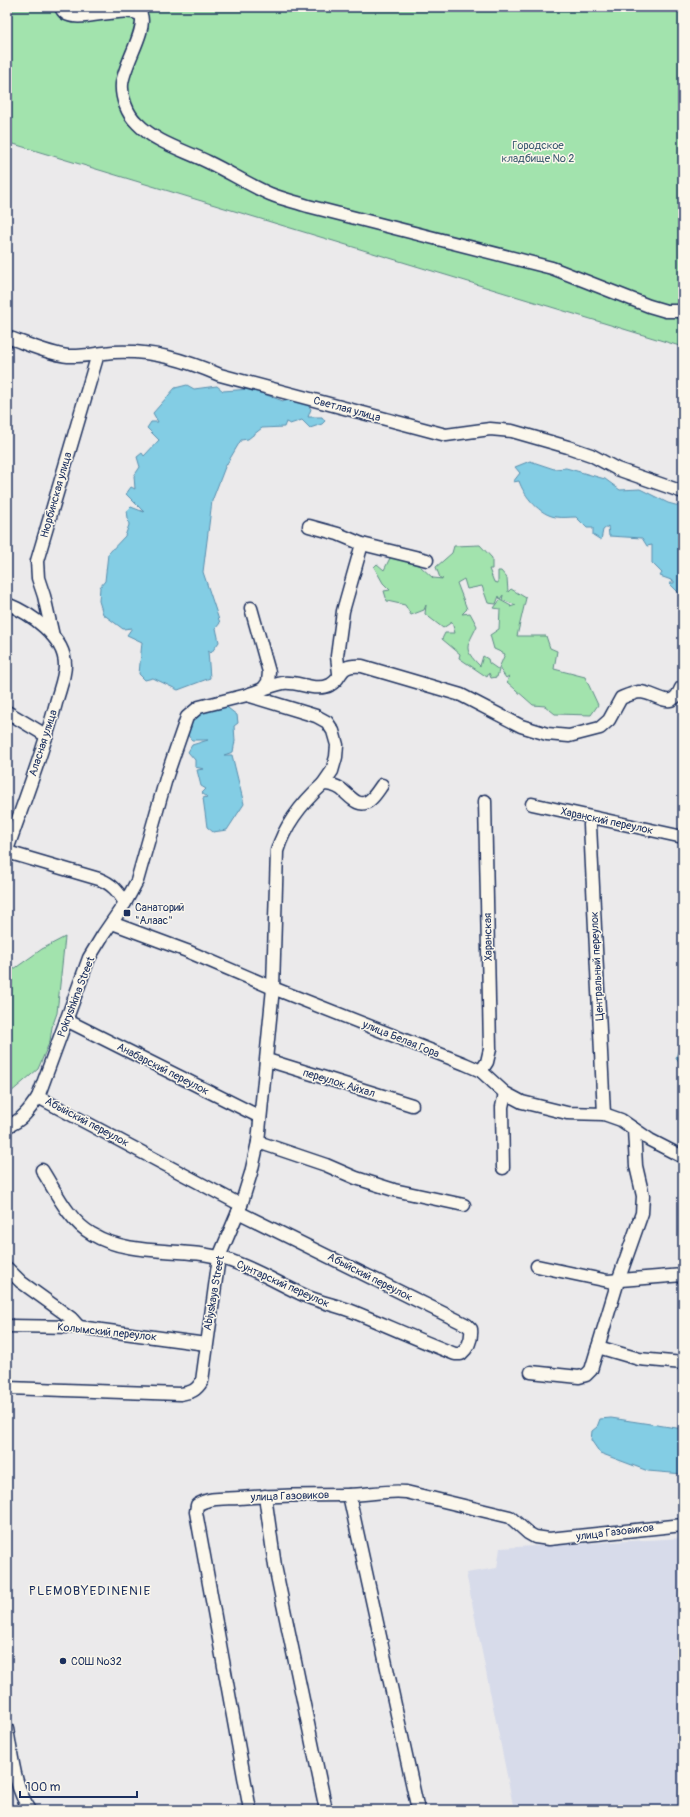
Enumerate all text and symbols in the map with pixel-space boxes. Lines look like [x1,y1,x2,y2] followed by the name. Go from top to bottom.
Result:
[502,139,574,165] park label: Городское кладбище № 2
[312,394,382,424] street label: Светлая улица
[38,451,74,539] street label: Нюрбинская улица
[26,708,60,778] street label: Аласная улица
[559,805,655,837] street label: Харанский переулок
[135,901,184,927] place label: Санаторий "Алаас"
[122,908,132,918] marker: Санаторий "Алаас"
[588,911,606,1021] street label: Центральный переулок
[481,913,495,961] street label: Харанская
[55,954,98,1039] street label: Pokryshkina Street
[360,1017,441,1060] street label: улица Белая Гора
[115,1040,211,1098] street label: Анабарский переулок
[301,1066,377,1100] street label: переулок Айхал
[43,1094,132,1150] street label: Абыйский переулок
[325,1250,415,1304] street label: Абыйский переулок
[201,1254,227,1331] street label: Abiyskaya Street
[235,1258,332,1310] street label: Сунтарский переулок
[57,1320,158,1344] street label: Колымский переулок
[249,1488,330,1504] street label: улица Газовиков
[574,1521,655,1543] street label: улица Газовиков
[29,1583,151,1599] district label: PLEMOBYEDINENIE
[71,1655,122,1668] place label: СОШ №32
[58,1656,68,1666] marker: СОШ №32
[20,1773,137,1799] scale bar
[26,1780,61,1795] text: 100 m

